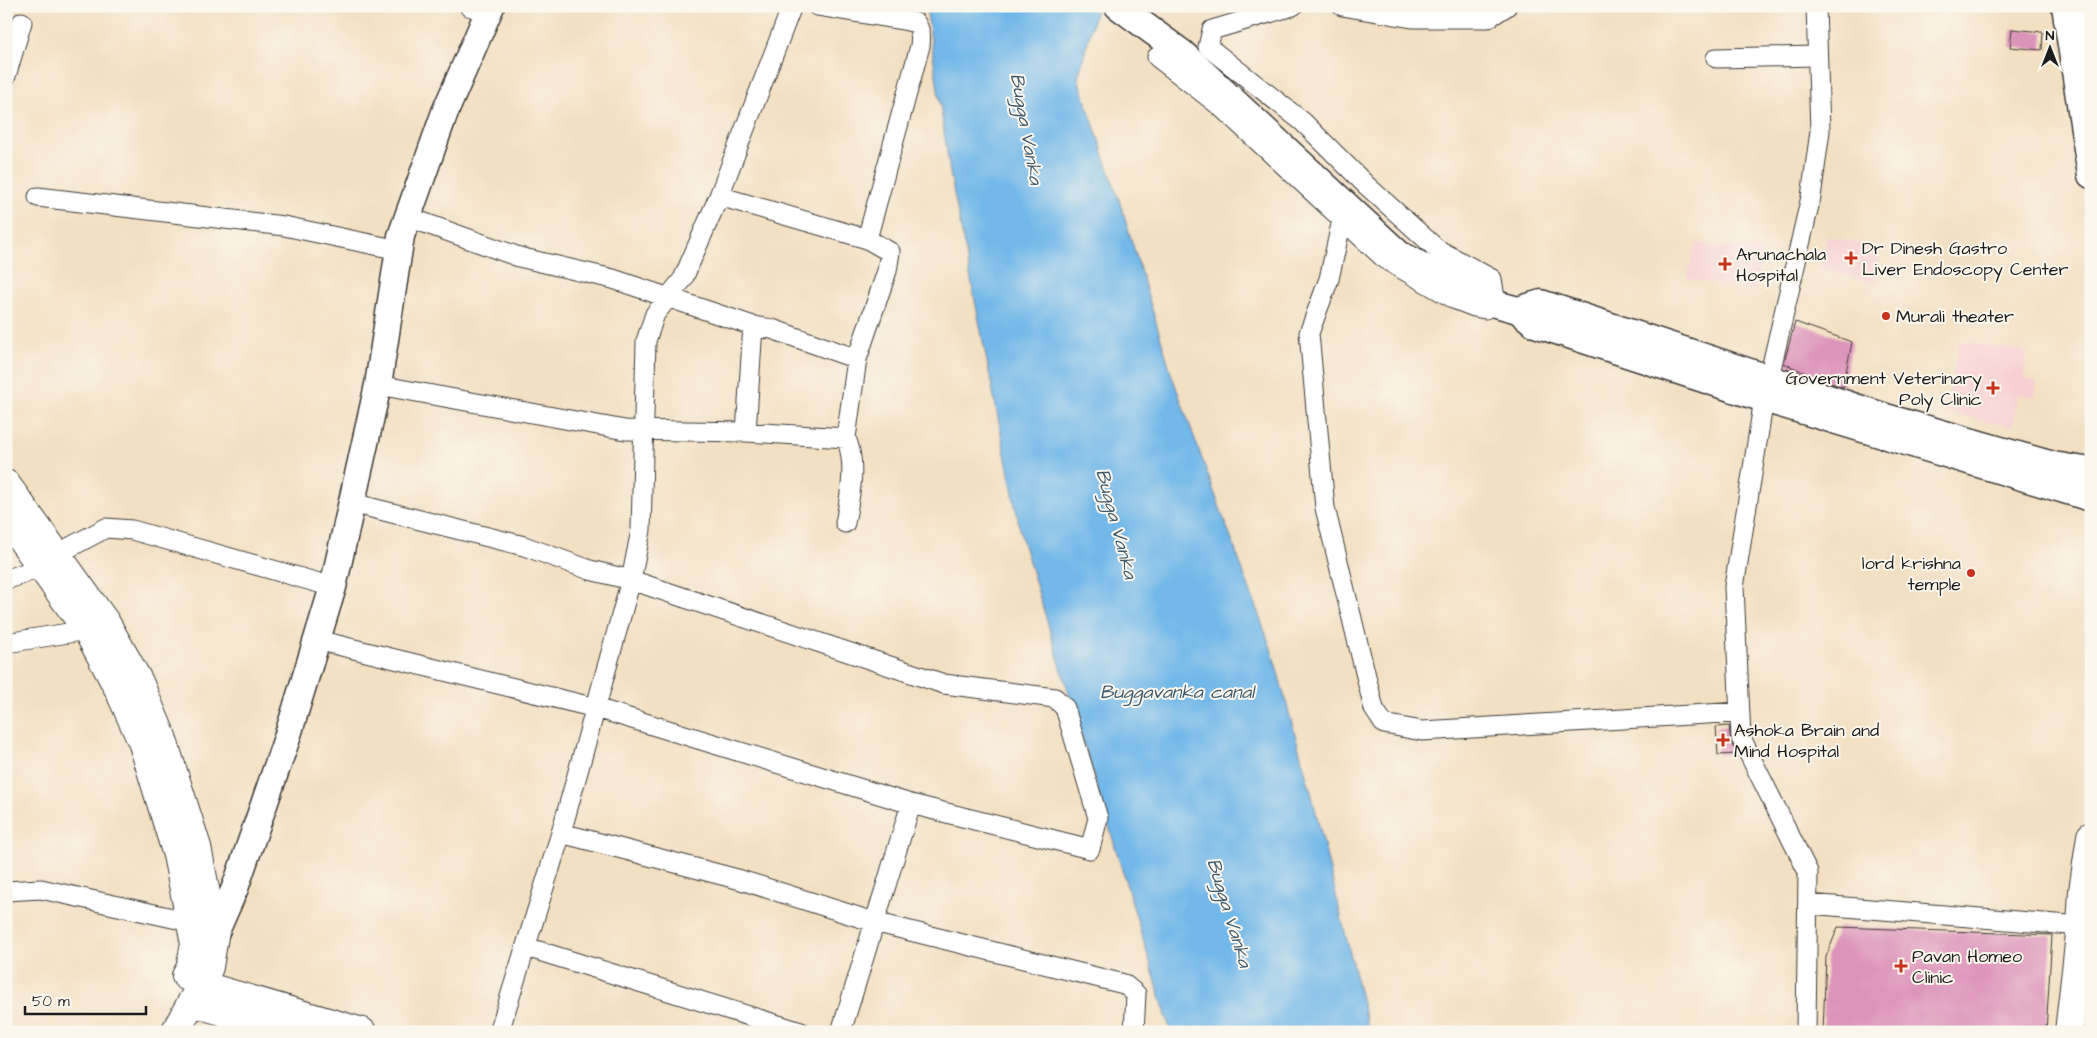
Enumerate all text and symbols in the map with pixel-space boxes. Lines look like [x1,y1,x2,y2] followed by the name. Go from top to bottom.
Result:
[2024,22,2074,72] north arrow
[2046,26,2055,46] text: N
[1003,71,1049,188] water label: Bugga Vanka
[1862,236,2069,283] place label: Dr Dinesh Gastro Liver Endoscopy Center
[1736,242,1826,288] place label: Arunachala Hospital
[1844,251,1858,265] marker: Dr Dinesh Gastro Liver Endoscopy Center
[1718,257,1732,271] marker: Arunachala Hospital
[1896,304,2014,329] place label: Murali theater
[1880,310,1892,322] marker: Murali theater
[1786,366,1982,413] place label: Government Veterinary Poly Clinic
[1986,381,2000,395] marker: Government Veterinary Poly Clinic
[1088,466,1144,583] water label: Bugga Vanka
[1862,551,1961,597] place label: lord krishna temple
[1965,567,1977,579] marker: lord krishna temple
[1100,679,1257,706] water label: Buggavanka canal
[1734,718,1879,764] place label: Ashoka Brain and Mind Hospital
[1716,733,1730,747] marker: Ashoka Brain and Mind Hospital
[1200,855,1259,972] water label: Bugga Vanka
[1912,944,2022,990] place label: Pavan Homeo Clinic
[1894,959,1908,973] marker: Pavan Homeo Clinic
[25,983,146,1015] scale bar
[32,991,70,1012] text: 50 m

